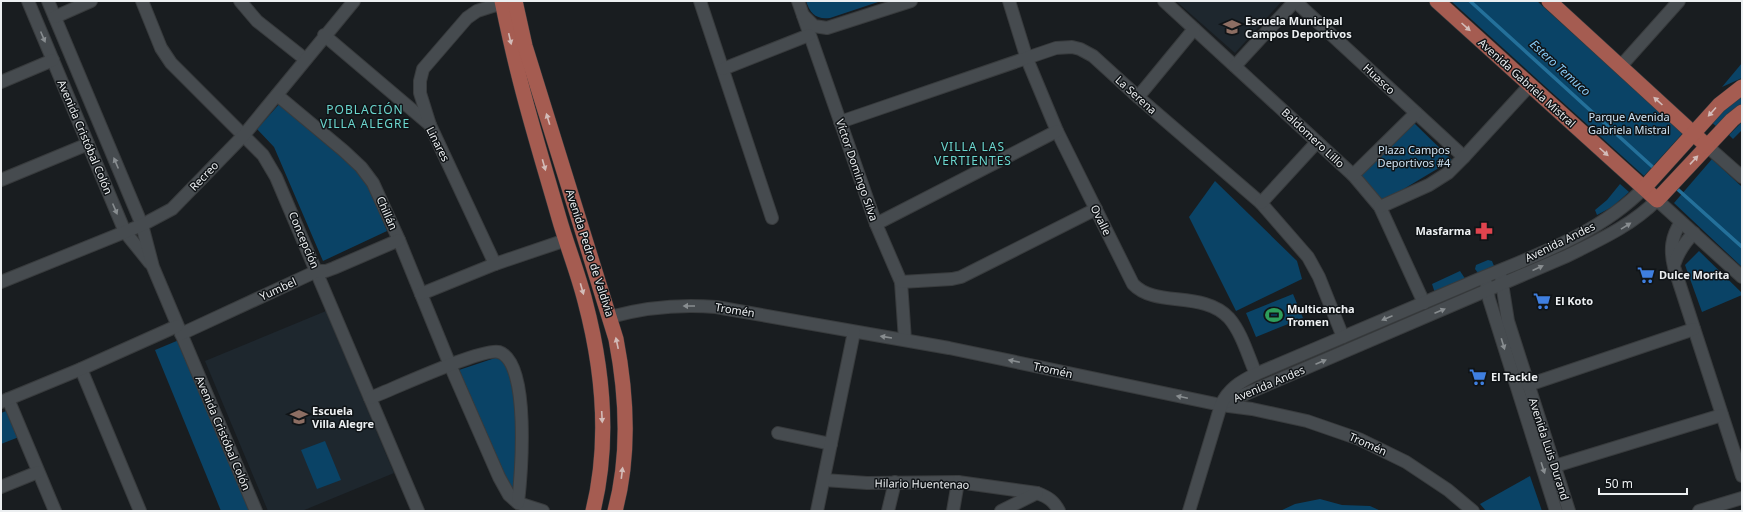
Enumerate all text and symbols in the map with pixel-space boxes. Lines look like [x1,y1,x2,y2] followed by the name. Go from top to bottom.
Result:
[1245,13,1352,41] place label: Escuela Municipal Campos Deportivos
[1222,17,1242,37] school or university icon: Escuela Municipal Campos Deportivos
[1461,22,1471,32] one-way arrow
[40,31,47,43] one-way arrow
[508,33,514,45] one-way arrow
[1475,35,1579,130] street label: Avenida Gabriela Mistral
[1526,36,1595,100] water label: Estero Temuco
[1360,60,1399,97] street label: Huasco
[1113,72,1160,117] street label: La Serena
[55,77,116,196] street label: Avenida Cristóbal Colón
[1653,97,1662,106] one-way arrow
[320,101,410,132] district label: POBLACIÓN VILLA ALEGRE
[1279,105,1348,171] street label: Baldomero Lillo
[1707,107,1717,117] one-way arrow
[1588,109,1670,137] park label: Parque Avenida Gabriela Mistral
[545,113,551,125] one-way arrow
[833,117,882,223] street label: Víctor Domingo Silva
[423,124,454,164] street label: Linares
[934,138,1012,169] district label: VILLA LAS VERTIENTES
[1378,142,1451,170] park label: Plaza Campos Deportivos #4
[1599,147,1609,157] one-way arrow
[1690,155,1699,165] one-way arrow
[186,157,222,194] street label: Recreo
[113,158,119,169] one-way arrow
[541,159,547,171] one-way arrow
[563,187,618,318] street label: Avenida Pedro de Valdivia
[373,194,401,232] street label: Chillán
[1088,202,1115,238] street label: Ovalle
[112,203,118,214] one-way arrow
[286,209,323,270] street label: Concepción
[1522,218,1597,265] street label: Avenida Andes
[1474,221,1494,241] pharmacy icon: Masfarma
[1620,222,1632,229] one-way arrow
[1415,223,1471,238] place label: Masfarma
[1533,265,1545,271] one-way arrow
[1636,265,1656,285] supermarket icon: Dulce Morita
[1659,267,1729,282] place label: Dulce Morita
[257,274,299,304] street label: Yumbel
[579,283,585,295] one-way arrow
[1532,291,1552,311] supermarket icon: El Koto
[1555,293,1593,308] place label: El Koto
[714,299,756,320] street label: Tromén
[1287,301,1355,329] place label: Multicancha Tromen
[683,302,695,309] one-way arrow
[1264,305,1284,325] sports icon: Multicancha Tromen
[1435,308,1446,314] one-way arrow
[1381,316,1393,322] one-way arrow
[880,334,892,340] one-way arrow
[614,337,620,350] one-way arrow
[1500,339,1506,351] one-way arrow
[1008,358,1020,364] one-way arrow
[1032,358,1074,381] street label: Tromén
[1315,359,1326,365] one-way arrow
[1231,362,1307,405] street label: Avenida Andes
[1468,367,1488,387] supermarket icon: El Tackle
[1491,369,1538,384] place label: El Tackle
[193,373,254,492] street label: Avenida Cristóbal Colón
[1176,393,1189,399] one-way arrow
[1526,396,1573,502] street label: Avenida Luis Durand
[312,403,375,431] place label: Escuela Villa Alegre
[289,407,309,427] school or university icon: Escuela Villa Alegre
[599,411,606,423] one-way arrow
[1347,429,1389,458] street label: Tromén
[1540,463,1546,475] one-way arrow
[619,467,625,479] one-way arrow
[1599,470,1687,496] scale bar
[875,475,970,492] street label: Hilario Huentenao
[1605,475,1633,492] text: 50 m

